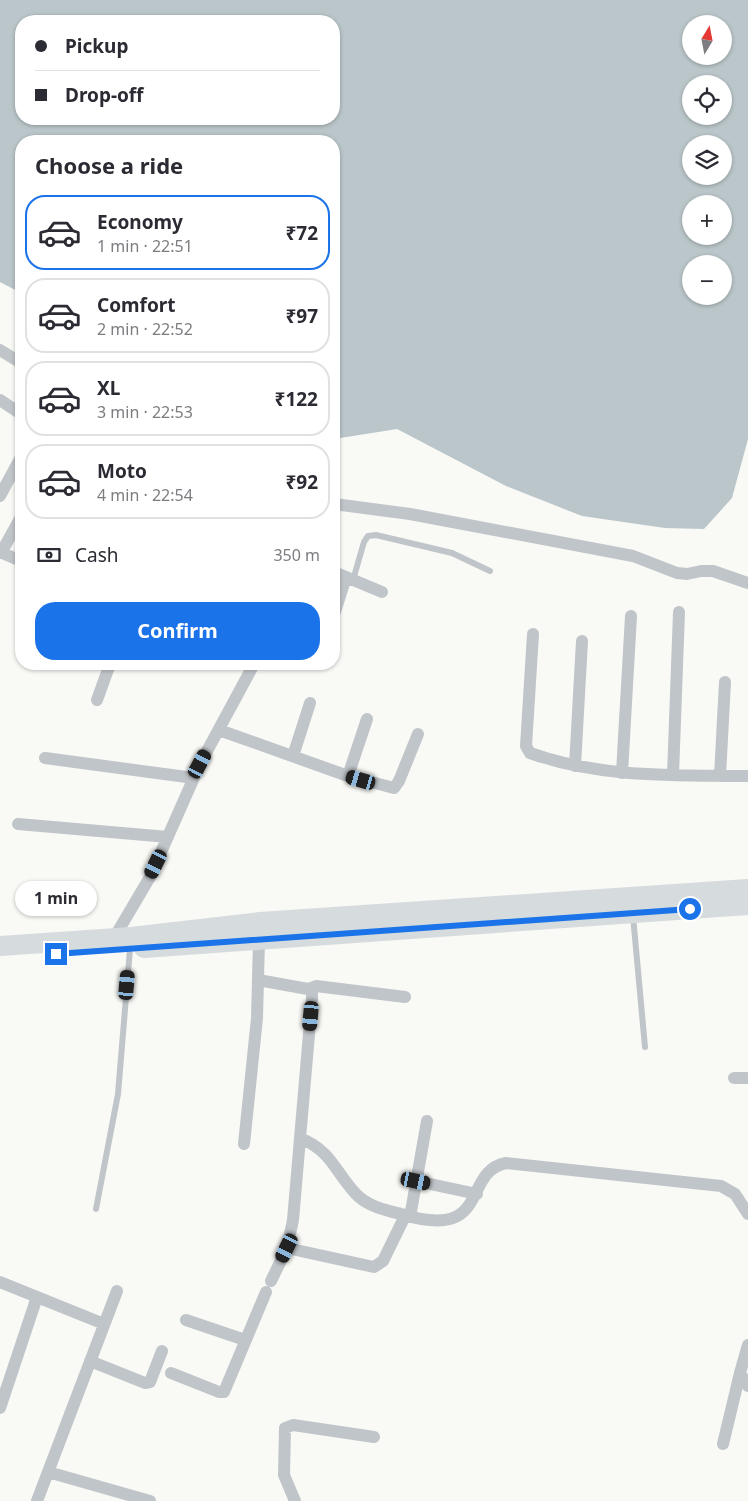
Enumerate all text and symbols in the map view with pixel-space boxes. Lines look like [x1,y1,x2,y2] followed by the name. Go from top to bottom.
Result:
[682,15,732,65] north arrow
[682,15,732,305] map controls
[65,33,128,59] text: Pickup
[682,75,732,125] button: locate
[65,82,144,108] text: Drop-off
[682,135,732,185] button: layers
[35,150,183,180] text: Choose a ride
[682,195,732,245] button: +
[97,209,183,235] text: Economy
[37,210,82,255] icon: car
[285,220,318,246] text: ₹72
[97,235,193,257] text: 1 min · 22:51
[682,255,732,305] button: −
[97,292,176,318] text: Comfort
[37,293,82,338] icon: car
[285,303,318,329] text: ₹97
[97,318,193,340] text: 2 min · 22:52
[97,375,120,401] text: XL
[37,376,82,421] icon: car
[275,386,318,412] text: ₹122
[97,401,193,423] text: 3 min · 22:53
[97,458,147,484] text: Moto
[37,459,82,504] icon: car
[285,469,318,495] text: ₹92
[97,484,193,506] text: 4 min · 22:54
[35,541,63,569] icon: cash
[75,542,119,568] text: Cash
[273,544,320,566] text: 350 m
[35,602,320,660] button: Confirm
[186,747,213,781] car
[344,769,377,791] car
[142,847,169,881] car
[15,882,97,916] callout: 1 min
[34,887,78,909] text: 1 min
[679,898,701,920] route start
[45,943,67,965] route end
[118,969,135,1001] car
[302,1000,319,1032] car
[399,1171,432,1191] car
[273,1231,300,1265] car

